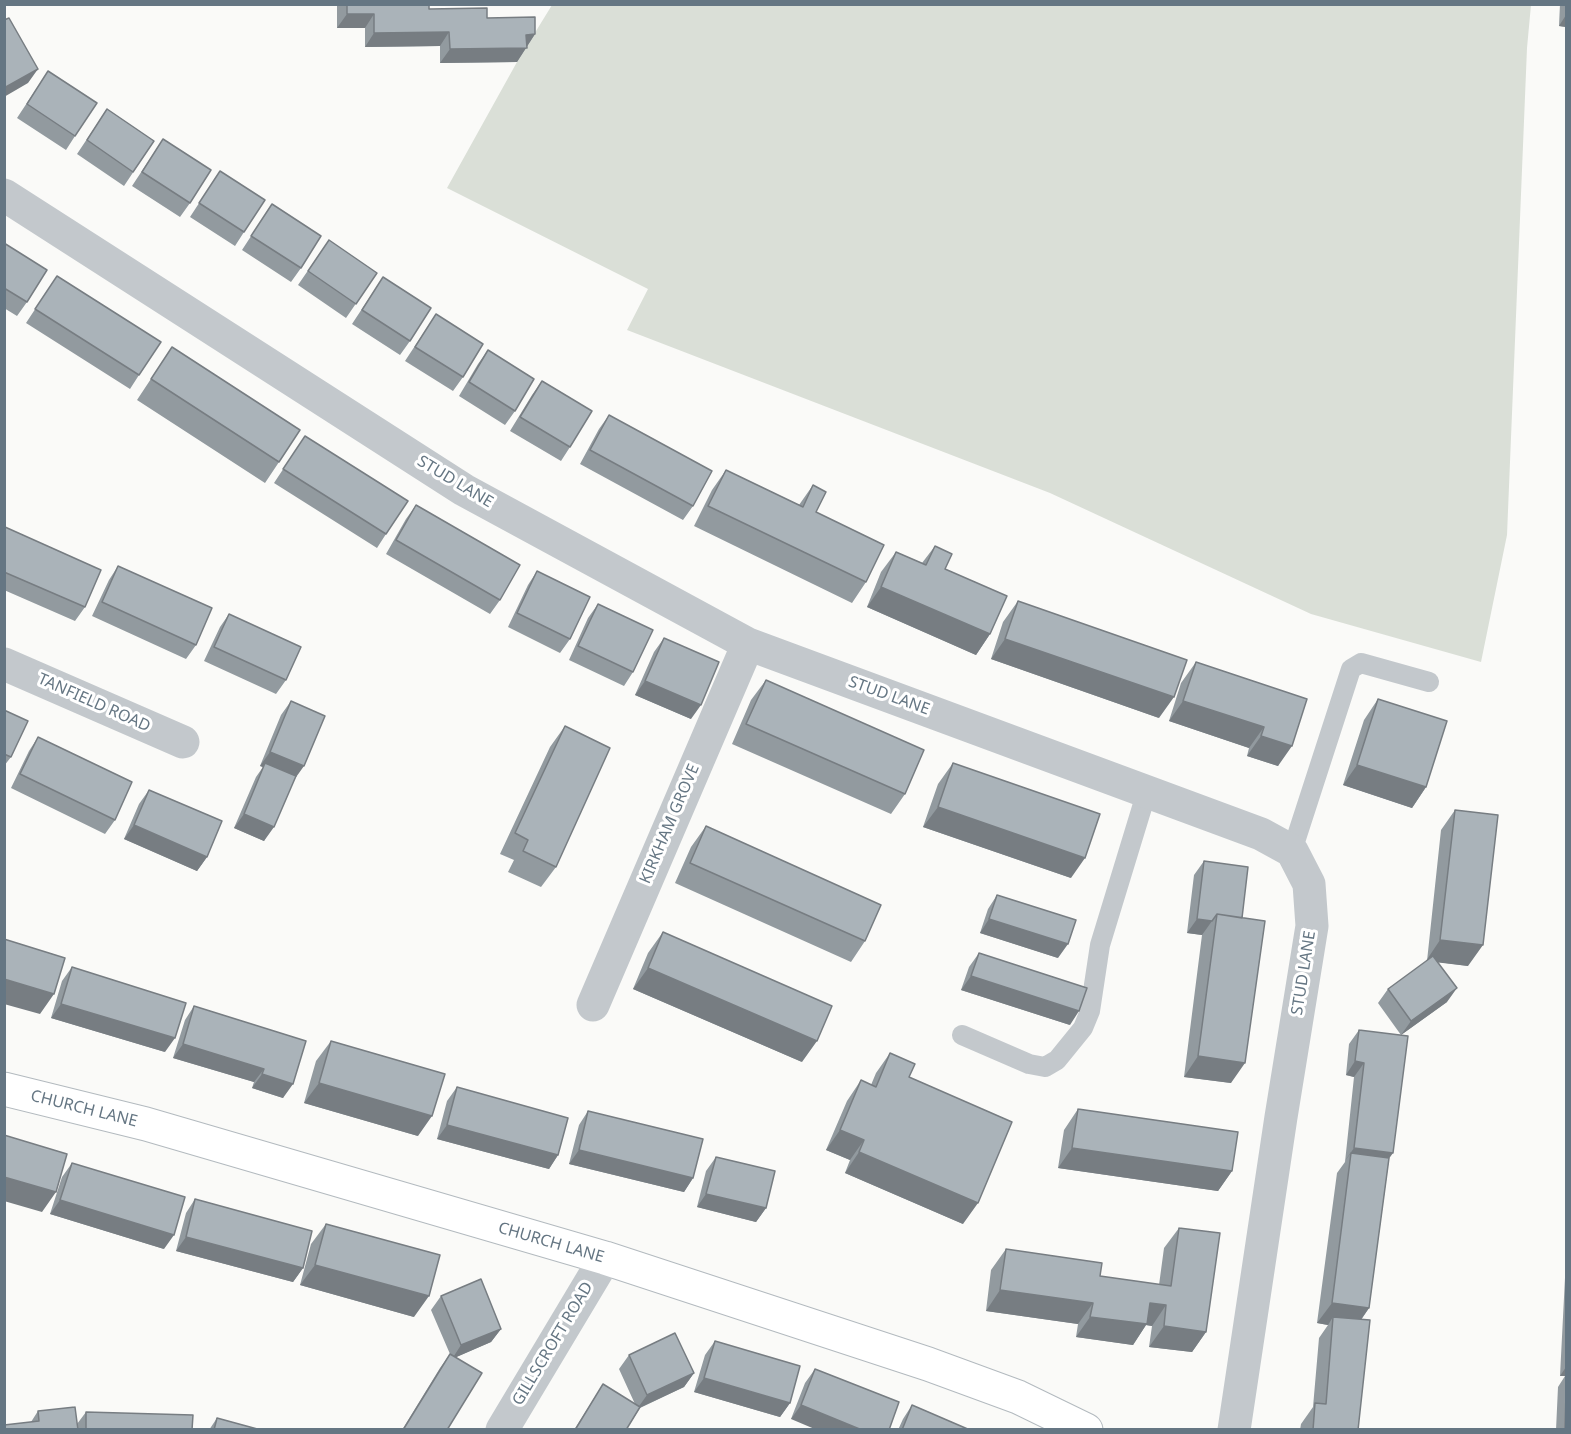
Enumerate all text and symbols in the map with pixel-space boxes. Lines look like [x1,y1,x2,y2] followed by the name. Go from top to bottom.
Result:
[414,452,496,512] street label: STUD LANE
[35,670,153,736] street label: TANFIELD ROAD
[846,672,932,720] street label: STUD LANE
[636,761,704,887] street label: KIRKHAM GROVE
[1288,930,1320,1016] street label: STUD LANE
[29,1086,139,1132] street label: CHURCH LANE
[496,1219,606,1267] street label: CHURCH LANE
[509,1279,597,1409] street label: GILLSCROFT ROAD

